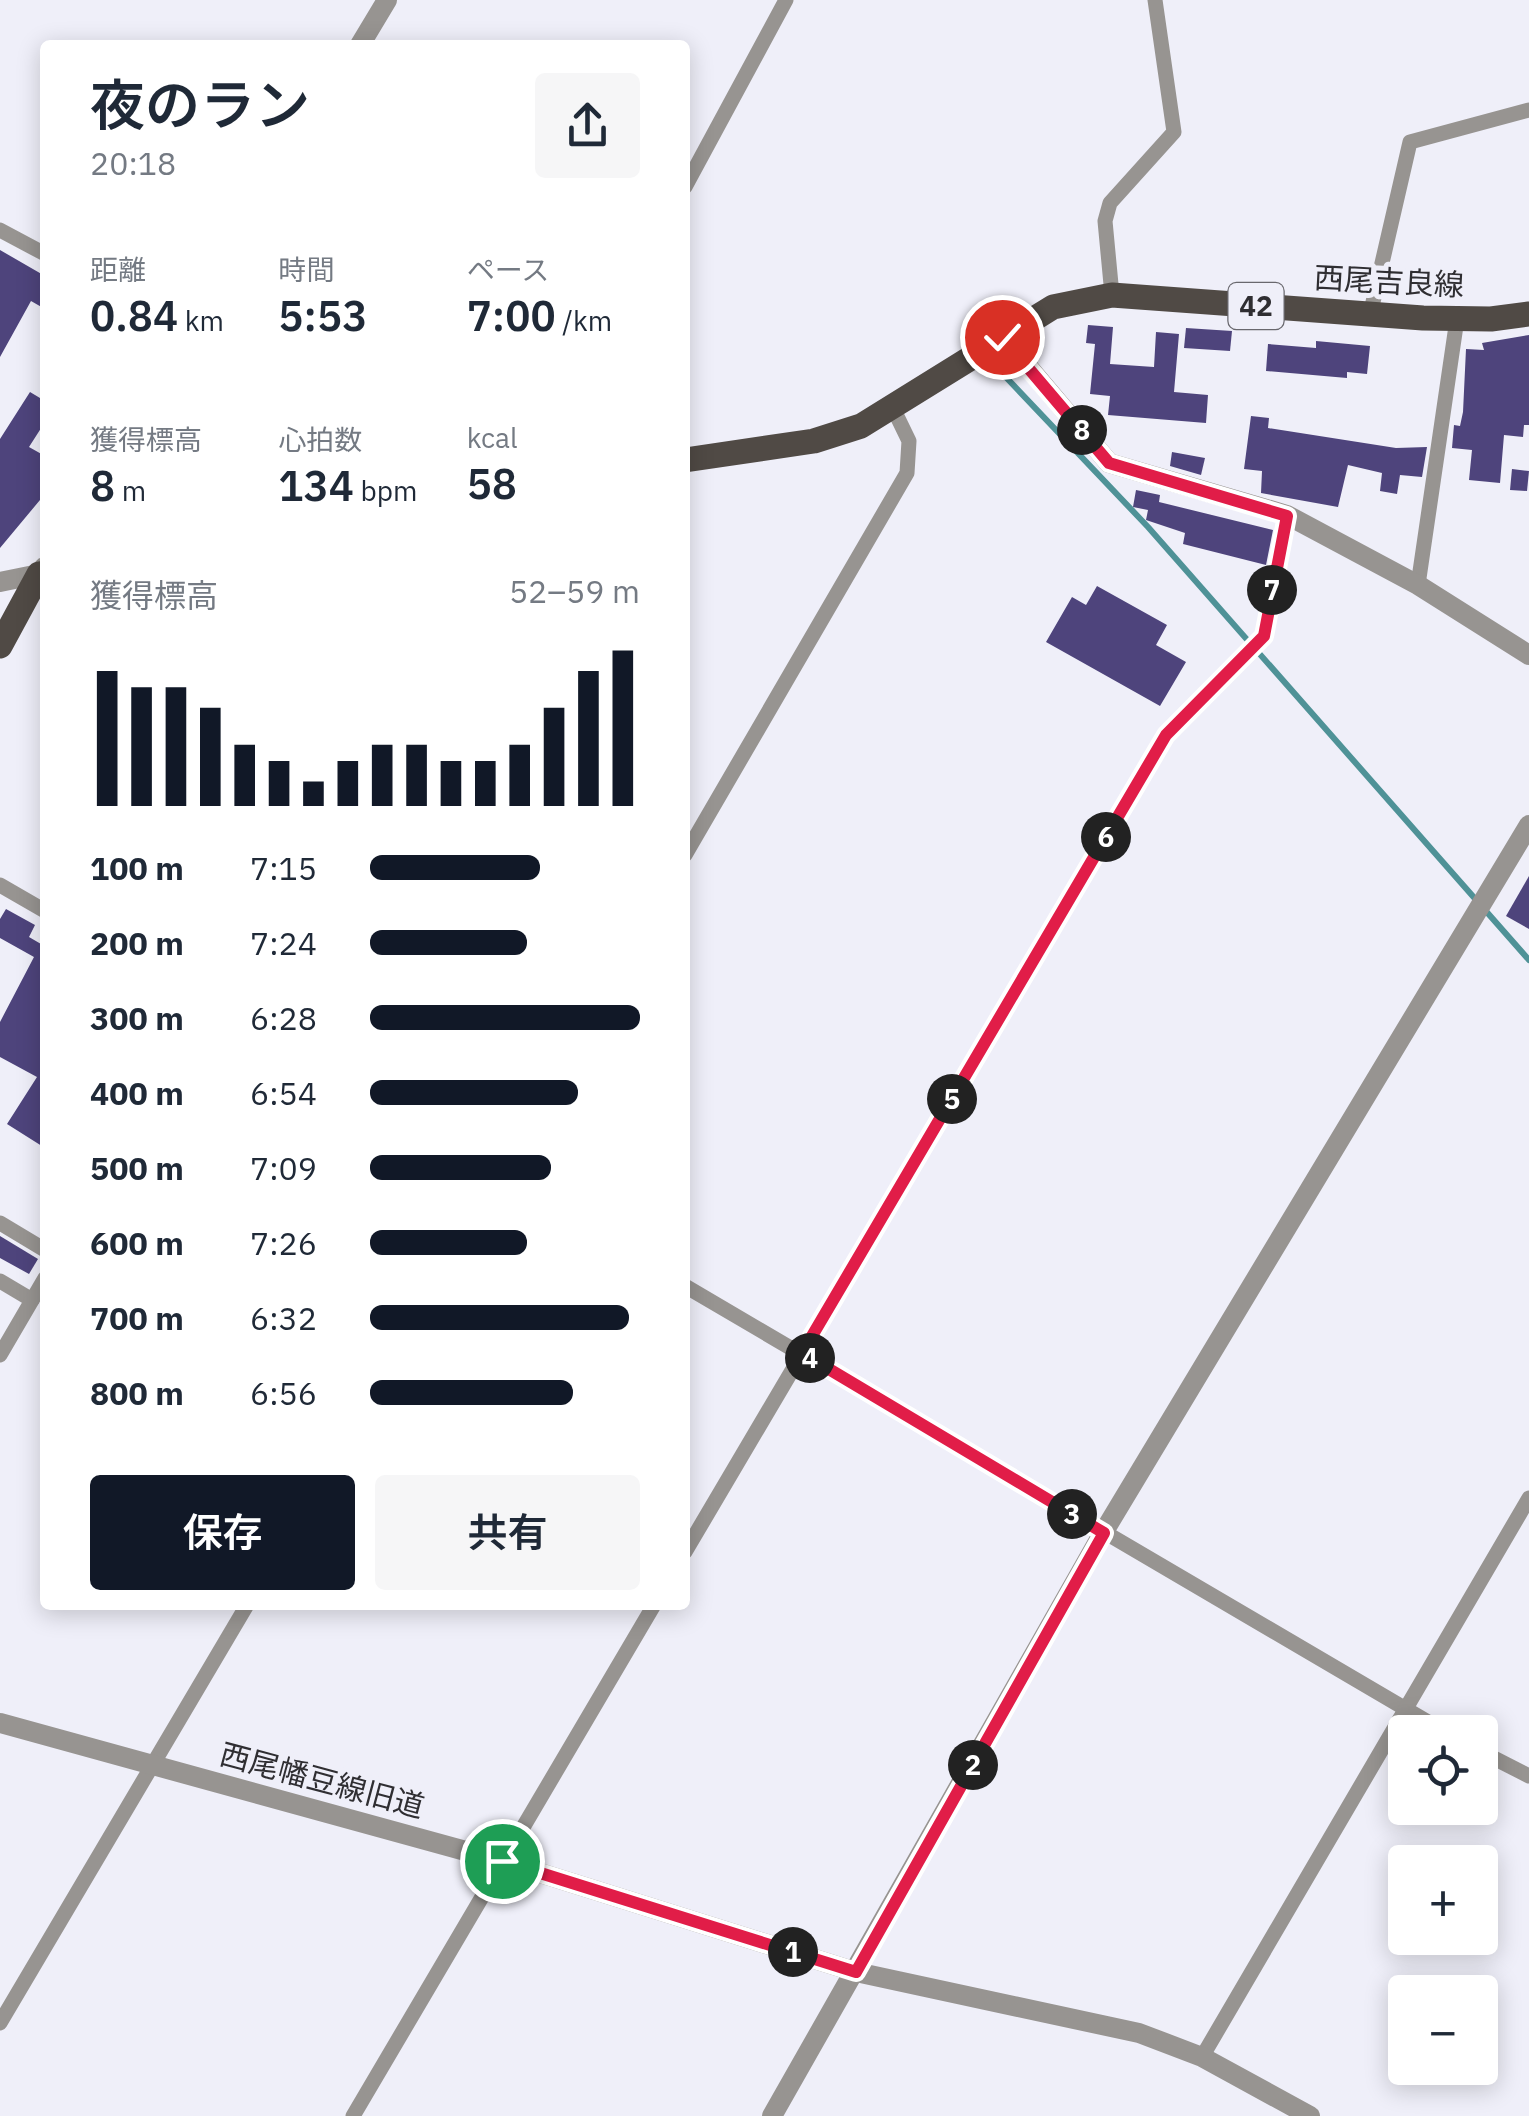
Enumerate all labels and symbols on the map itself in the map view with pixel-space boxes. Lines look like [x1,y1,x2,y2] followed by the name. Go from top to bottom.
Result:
[1313,257,1465,304] street label: 西尾吉良線
[1228,283,1284,329] road number: 42
[960,295,1045,380] pin
[1057,405,1107,455] pin: 8
[1247,565,1297,615] pin: 7
[1081,812,1131,862] pin: 6
[927,1074,977,1124] pin: 5
[785,1333,835,1383] pin: 4
[1047,1489,1097,1539] pin: 3
[216,1734,429,1826] street label: 西尾幡豆線旧道
[948,1740,998,1790] pin: 2
[460,1819,545,1904] pin
[768,1927,818,1977] pin: 1

